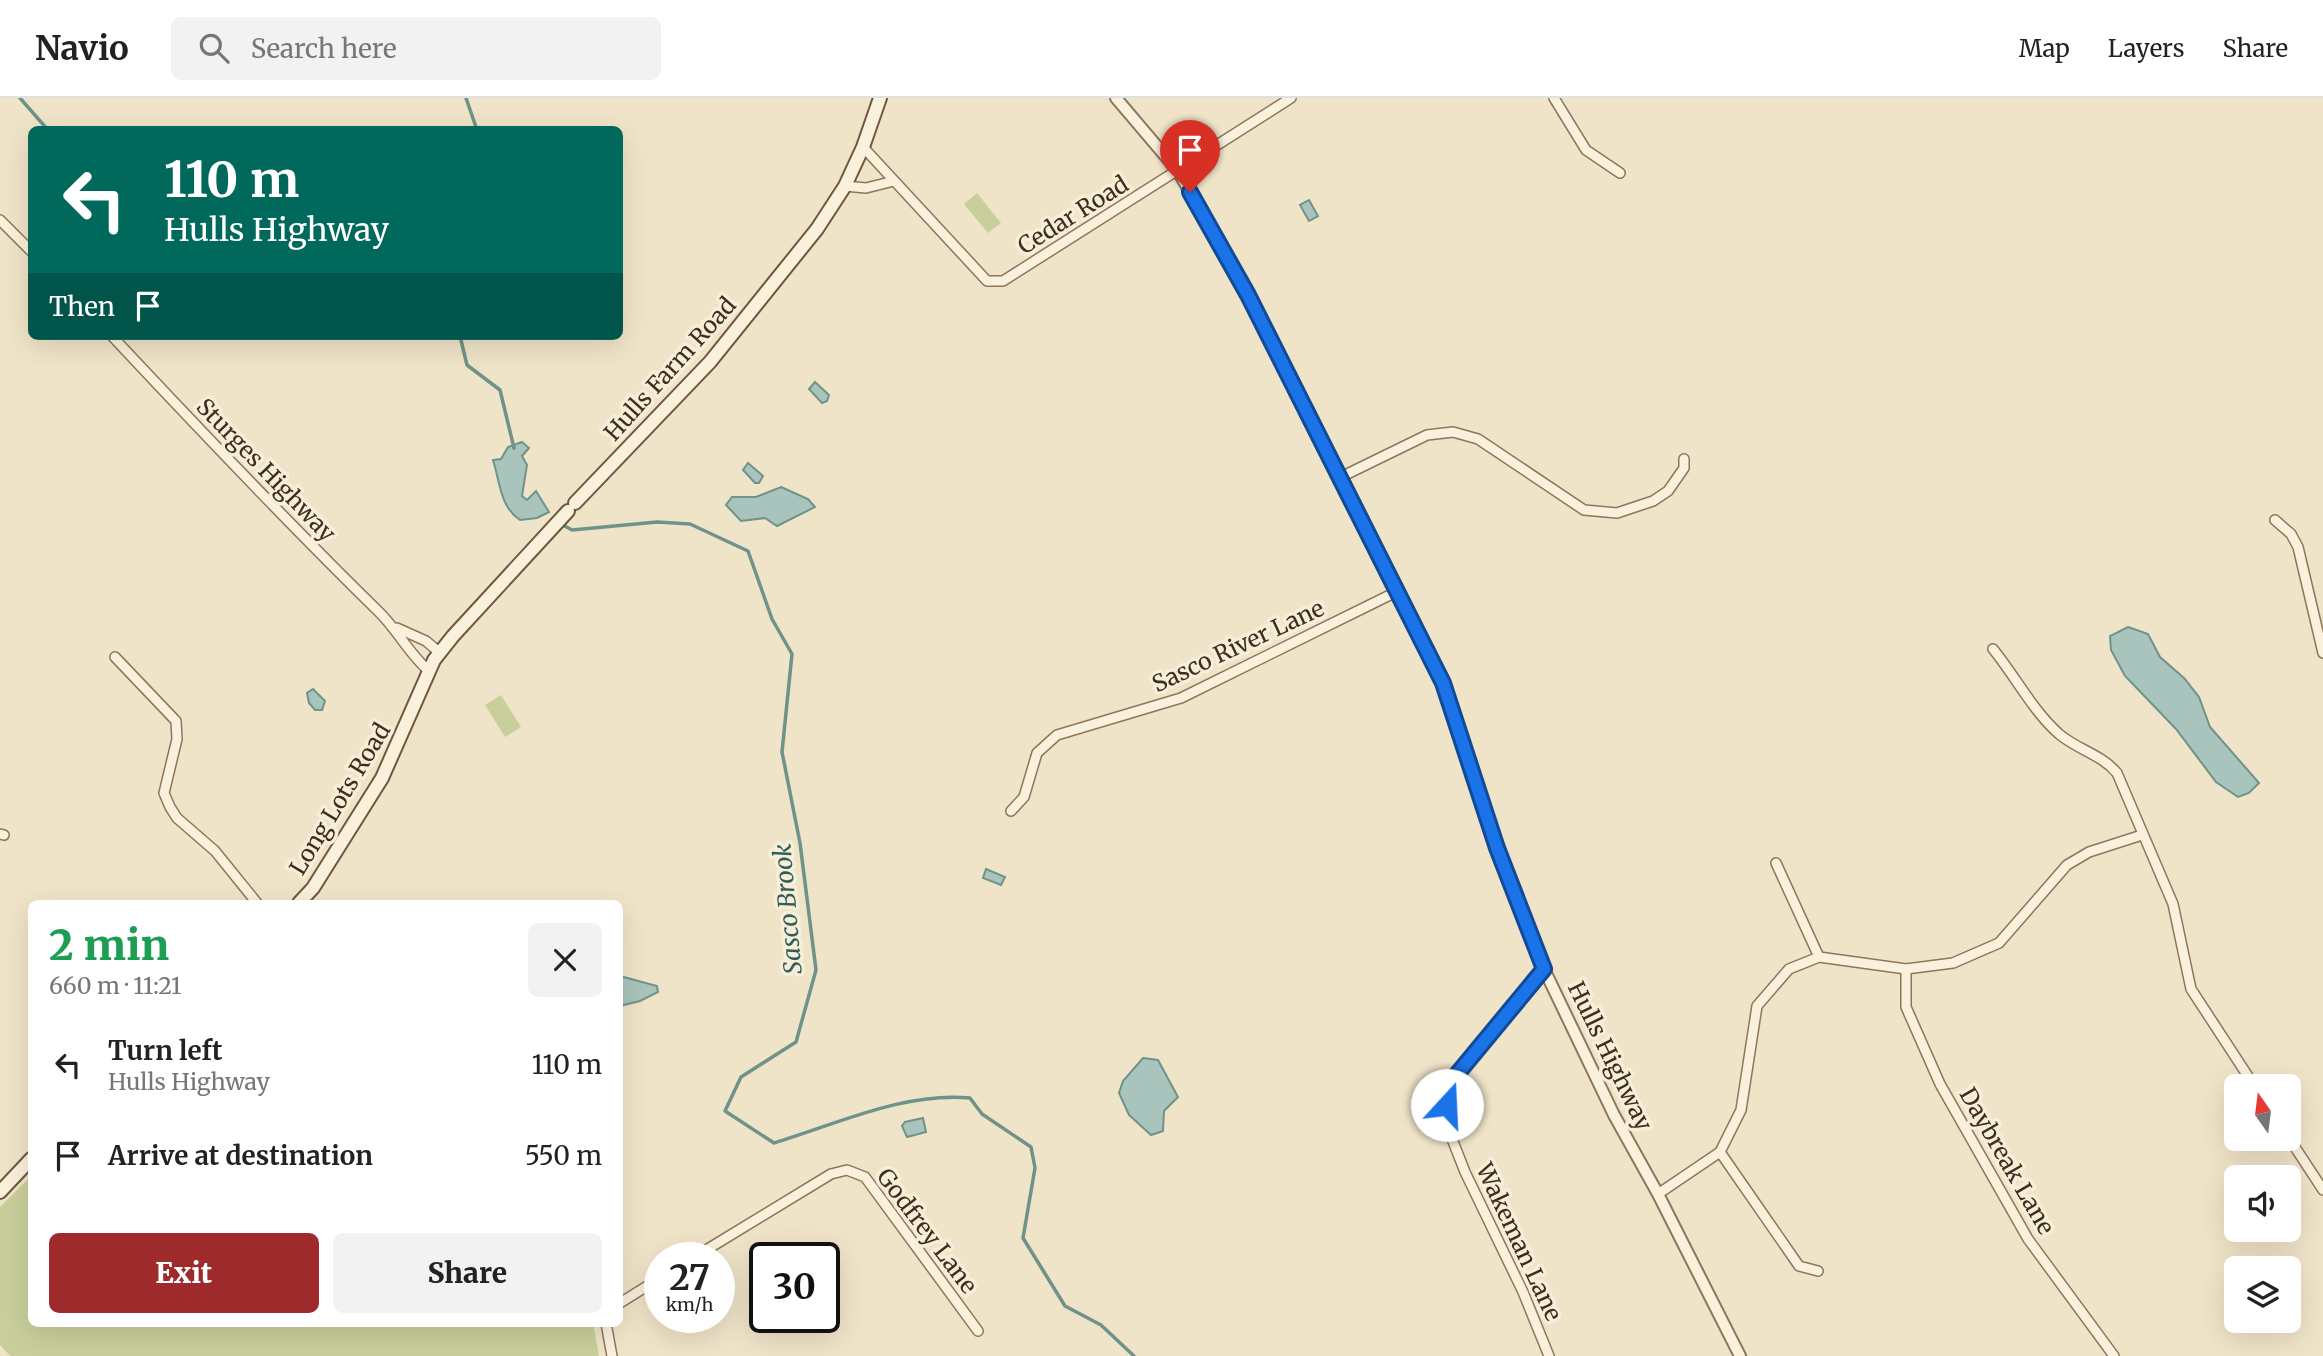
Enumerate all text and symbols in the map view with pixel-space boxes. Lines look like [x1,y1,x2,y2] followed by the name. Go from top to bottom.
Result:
[171,17,661,80] search box
[35,28,129,69] text: Navio
[195,29,233,67] icon: search
[251,32,396,65] text: Search here
[2019,33,2070,64] text: Map
[2108,33,2184,64] text: Layers
[2222,33,2288,64] text: Share
[1160,120,1220,192] pin
[1171,131,1209,169] icon: arrive
[164,149,299,210] text: 110 m
[49,154,140,245] icon: left
[1012,169,1134,260] street label: Cedar Road
[164,210,389,250] text: Hulls Highway
[129,287,167,325] icon: arrive
[49,290,115,323] text: Then
[598,291,742,446] street label: Hulls Farm Road
[191,392,342,548] street label: Sturges Highway
[1147,593,1328,698] street label: Sasco River Lane
[283,718,396,880] street label: Long Lots Road
[766,843,809,975] water label: Sasco Brook
[49,919,169,971] text: 2 min
[528,923,602,997] button: close
[49,971,182,1000] text: 660 m · 11:21
[1562,977,1659,1135] street label: Hulls Highway
[108,1034,222,1067] text: Turn left
[49,1046,87,1084] icon: left
[532,1048,602,1081] text: 110 m
[108,1067,270,1096] text: Hulls Highway
[1410,1068,1484,1142] position arrow
[2224,1074,2301,1152] north arrow
[2224,1074,2301,1333] map controls
[1954,1082,2061,1239] street label: Daybreak Lane
[49,1137,87,1175] icon: arrive
[108,1139,373,1172] text: Arrive at destination
[525,1139,602,1172] text: 550 m
[1470,1157,1569,1325] street label: Wakeman Lane
[871,1162,984,1299] street label: Godfrey Lane
[2224,1165,2301,1242] button: sound
[49,1233,319,1313] button: Exit
[333,1233,602,1313] button: Share
[749,1242,840,1333] speed limit sign: 30
[669,1256,710,1300] text: 27
[2224,1256,2301,1333] button: layers
[666,1293,713,1316] text: km/h

